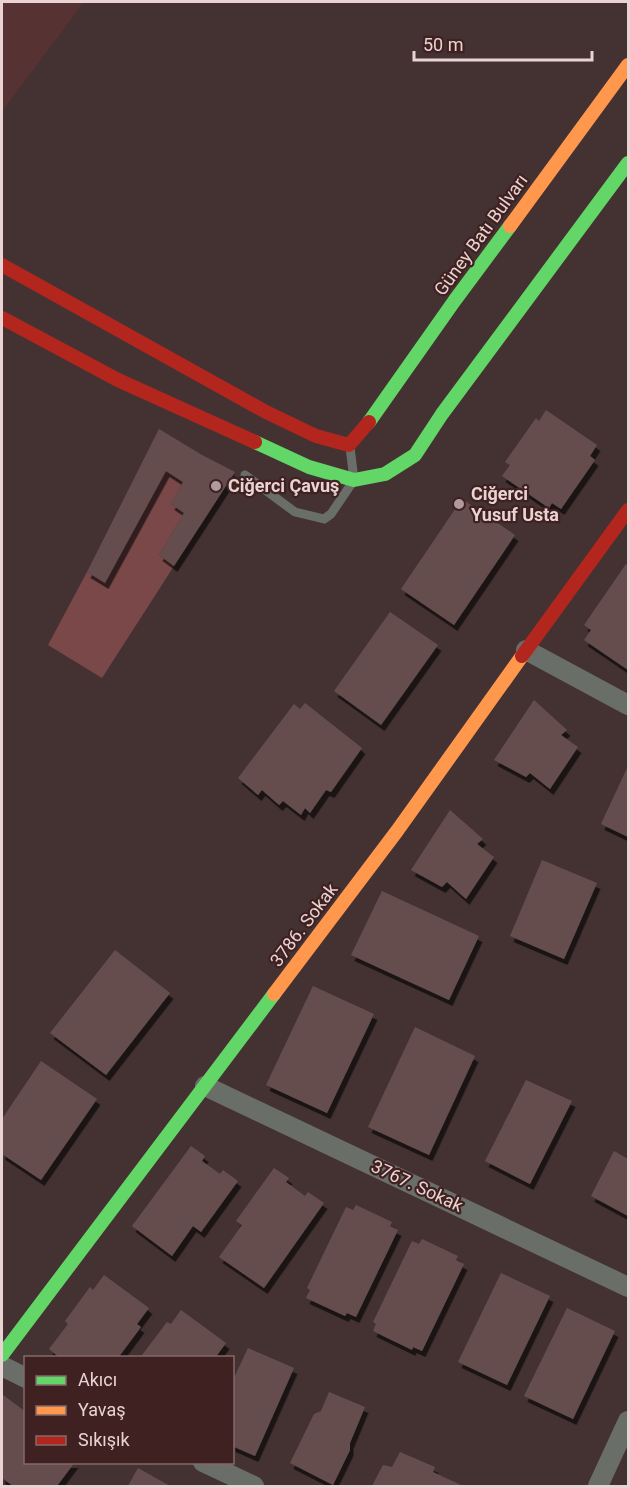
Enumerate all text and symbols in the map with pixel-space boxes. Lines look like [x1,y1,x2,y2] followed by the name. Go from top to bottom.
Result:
[414,24,592,62] scale bar
[423,34,463,55] text: 50 m
[430,170,532,299] street label: Güney Batı Bulvarı
[228,475,339,496] place label: Ciğerci Çavuş
[209,479,223,493] marker: Ciğerci Çavuş
[471,483,559,525] place label: Ciğerci Yusuf Usta
[452,497,466,511] marker: Ciğerci Yusuf Usta
[266,878,342,970] street label: 3786. Sokak
[368,1155,467,1216] street label: 3767. Sokak
[24,1356,234,1464] legend
[78,1369,117,1390] text: Akıcı
[78,1399,126,1420] text: Yavaş
[78,1429,130,1450] text: Sıkışık

